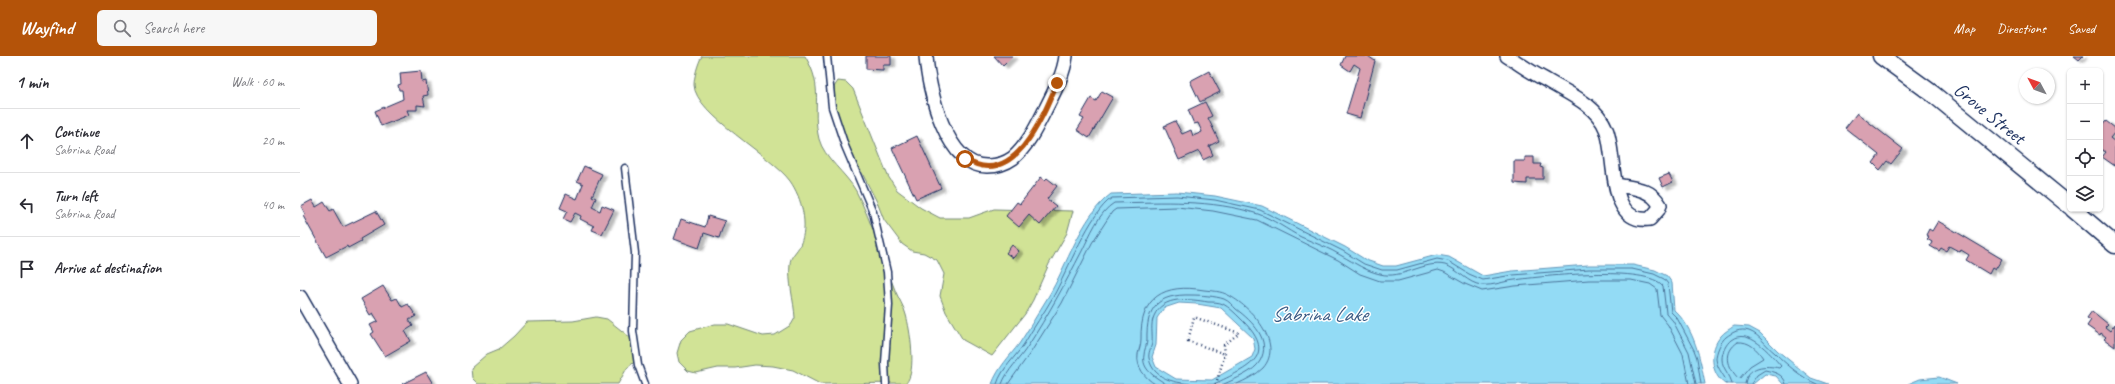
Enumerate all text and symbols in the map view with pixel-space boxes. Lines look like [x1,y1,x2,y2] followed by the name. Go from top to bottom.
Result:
[97,10,377,46] search box
[20,16,73,40] text: Wayfind
[111,17,133,39] icon: search
[143,19,204,38] text: Search here
[1954,20,1975,37] text: Map
[1997,20,2046,37] text: Directions
[2068,20,2095,37] text: Saved
[2019,68,2055,104] north arrow
[2067,68,2103,212] map controls
[2067,68,2103,104] button: +
[16,72,49,93] text: 1 min
[231,74,284,90] text: Walk · 60 m
[1048,74,1066,92] route end
[1949,77,2032,151] street label: Grove Street
[2067,104,2103,140] button: −
[54,123,99,142] text: Continue
[16,130,38,152] icon: ahead
[262,133,284,149] text: 20 m
[2067,140,2103,176] button: locate
[54,142,115,158] text: Sabrina Road
[956,150,974,168] route start
[2067,176,2103,212] button: layers
[54,187,97,206] text: Turn left
[16,194,38,216] icon: left
[262,197,284,213] text: 40 m
[54,206,115,222] text: Sabrina Road
[16,258,38,280] icon: arrive
[54,259,161,278] text: Arrive at destination
[1271,301,1370,327] water label: Sabrina Lake

